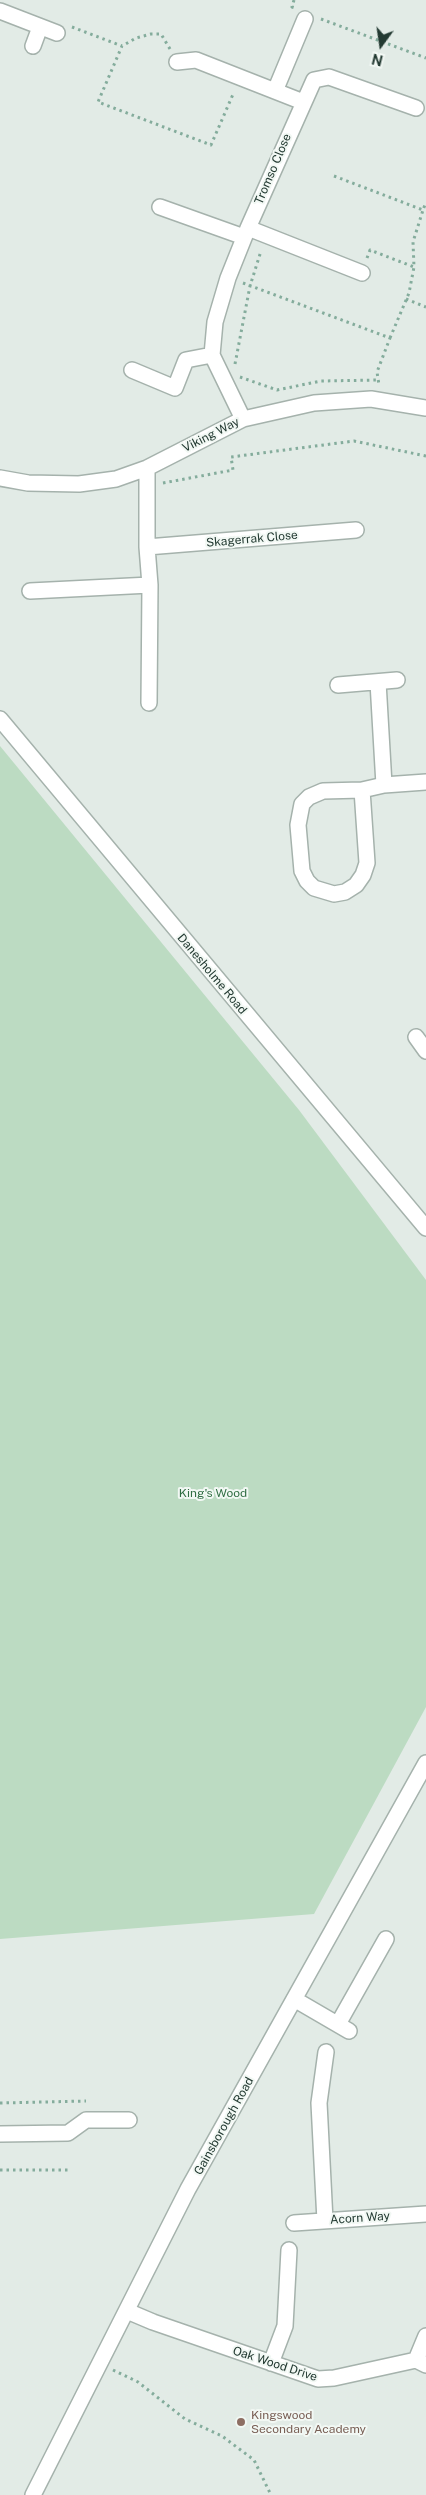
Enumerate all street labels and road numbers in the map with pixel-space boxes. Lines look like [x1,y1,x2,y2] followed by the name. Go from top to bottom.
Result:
[252,131,294,207] street label: Tromso Close
[180,415,242,455] street label: Viking Way
[206,528,298,550] street label: Skagerrak Close
[174,931,250,1017] street label: Danesholme Road
[191,2075,257,2177] street label: Gainsborough Road
[330,2209,390,2227] street label: Acorn Way
[231,2344,319,2384] street label: Oak Wood Drive

